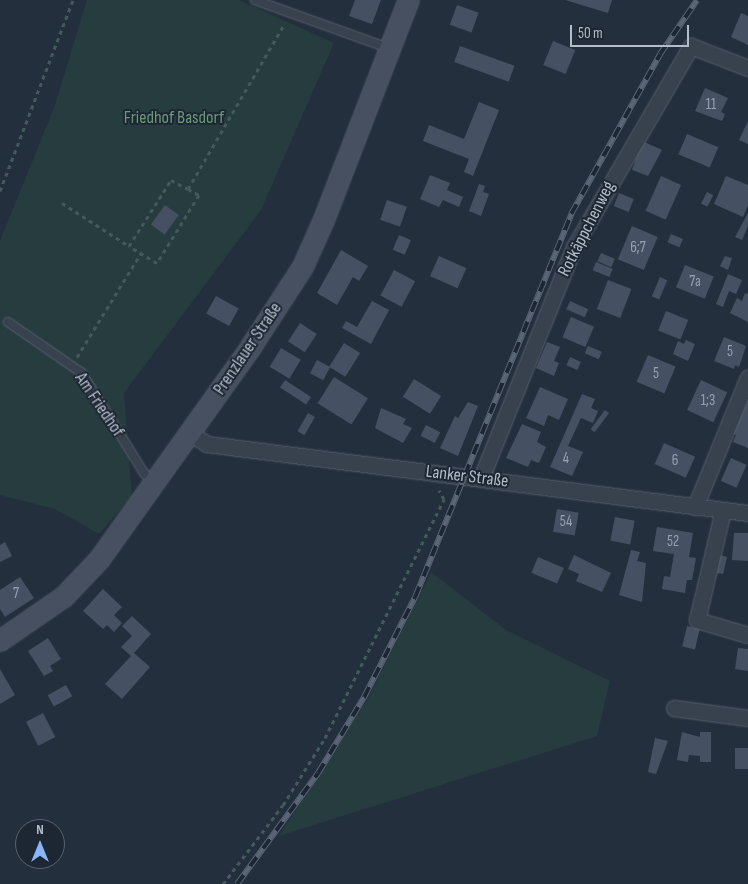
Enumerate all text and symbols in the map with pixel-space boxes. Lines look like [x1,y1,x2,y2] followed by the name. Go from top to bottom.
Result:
[573,15,692,47] scale bar
[578,24,603,43] text: 50 m
[706,96,716,114] house number: 11
[124,107,224,129] park label: Friedhof Basdorf
[554,178,620,280] street label: Rotkäppchenweg
[630,239,646,257] house number: 6;7
[689,273,701,291] house number: 7a
[209,299,287,399] street label: Prenzlauer Straße
[727,343,733,361] house number: 5
[653,365,659,383] house number: 5
[70,369,128,441] street label: Am Friedhof
[701,392,715,410] house number: 1;3
[563,450,569,468] house number: 4
[672,452,678,470] house number: 6
[425,461,509,493] street label: Lanker Straße
[560,513,572,531] house number: 54
[667,533,679,551] house number: 52
[13,585,19,603] house number: 7
[15,819,65,869] north arrow
[36,821,44,838] text: N

